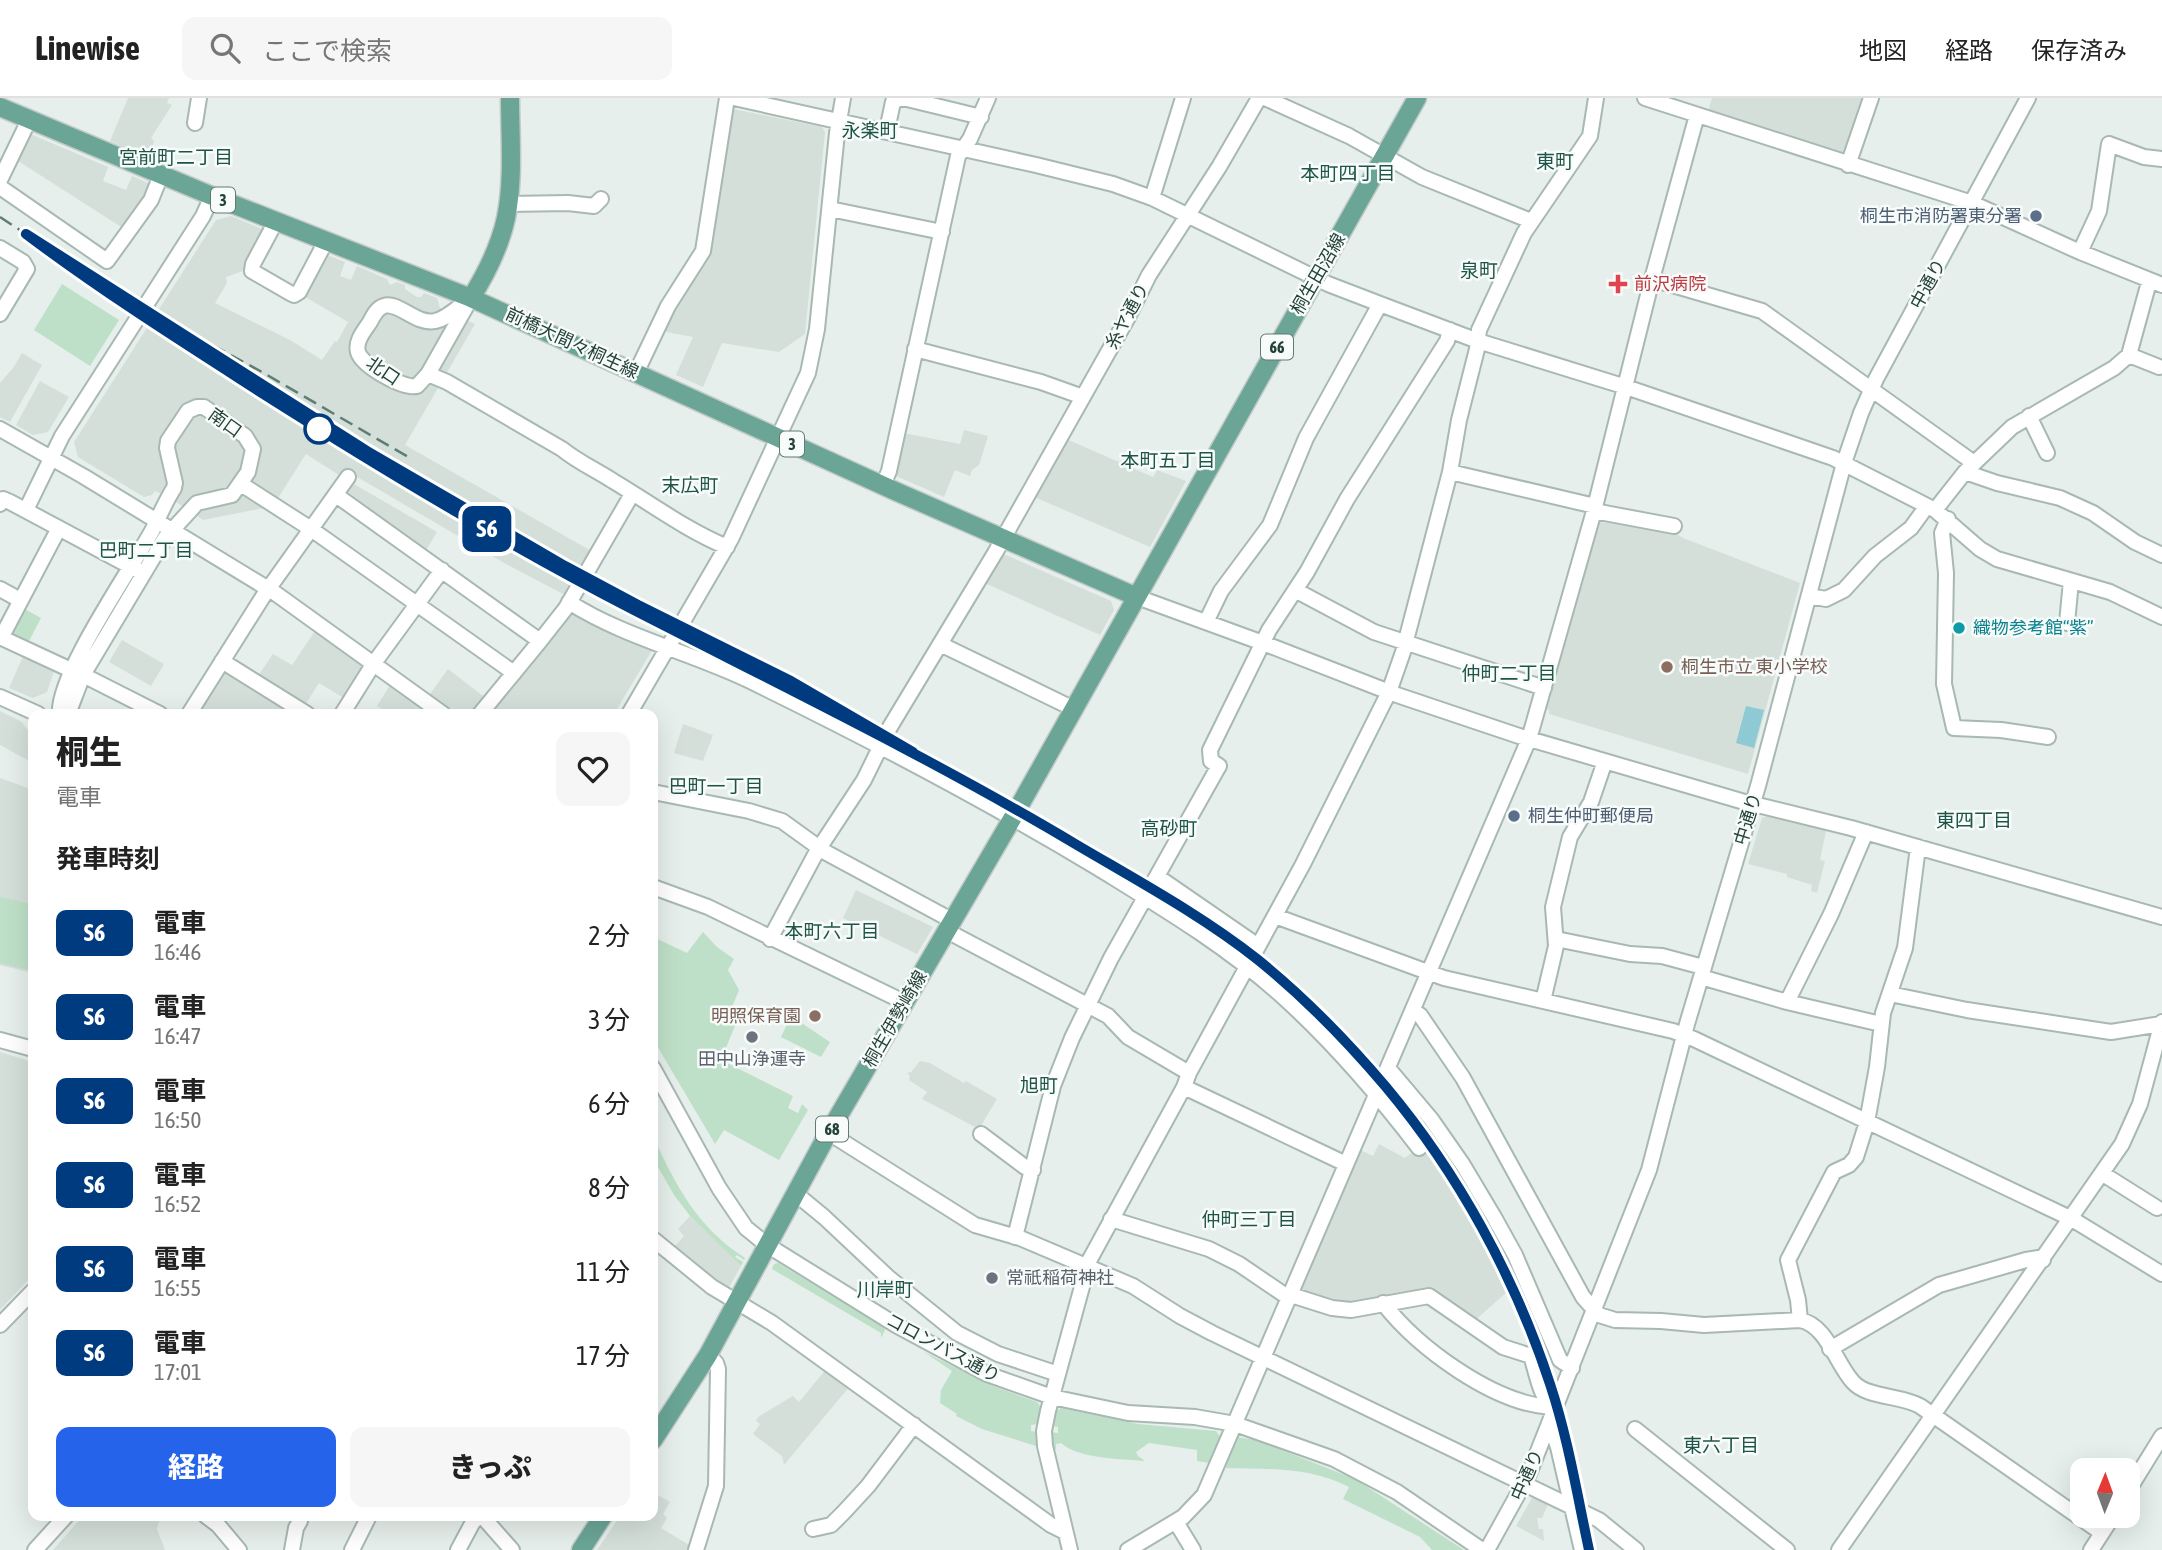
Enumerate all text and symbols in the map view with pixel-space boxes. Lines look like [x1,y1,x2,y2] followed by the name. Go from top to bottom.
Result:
[182,17,672,80] search box
[35,29,140,67] text: Linewise
[206,29,244,67] icon: search
[262,36,392,66] text: ここで検索
[1859,37,1907,64] text: 地図
[1945,37,1993,64] text: 経路
[2031,37,2127,64] text: 保存済み
[841,119,899,141] district label: 永楽町
[119,146,233,168] district label: 宮前町二丁目
[1536,150,1574,172] district label: 東町
[1300,162,1396,184] district label: 本町四丁目
[211,188,235,212] road number: 3
[1860,205,2022,226] place label: 桐生市消防署東分署
[2028,208,2044,224] marker: 桐生市消防署東分署
[1286,230,1349,318] street label: 桐生田沼線
[1905,255,1950,312] street label: 中通り
[1460,259,1498,281] district label: 泉町
[1634,273,1706,294] place label: 前沢病院
[1608,274,1628,294] marker: 前沢病院
[1100,279,1153,352] street label: 糸ヤ通り
[503,303,642,382] street label: 前橋大間々桐生線
[1261,334,1293,360] road number: 66
[362,352,404,389] street label: 北口
[205,404,246,442] street label: 南口
[304,414,334,444] unlabelled marker
[780,432,804,456] road number: 3
[1120,449,1216,471] district label: 本町五丁目
[661,474,719,496] district label: 末広町
[456,506,518,552] line badge: S6
[476,515,498,542] text: S6
[98,539,194,561] district label: 巴町二丁目
[1973,617,2093,638] place label: 織物参考館“紫”
[1951,620,1967,636] marker: 織物参考館“紫”
[1681,656,1827,677] place label: 桐生市立 東小学校
[1659,659,1675,675] marker: 桐生市立 東小学校
[1461,662,1557,684] district label: 仲町二丁目
[556,732,630,806] button: heart
[56,733,122,771] text: 桐生
[668,775,764,797] district label: 巴町一丁目
[56,784,102,810] text: 電車
[1730,790,1765,848] street label: 中通り
[1528,805,1654,826] place label: 桐生仲町郵便局
[1506,808,1522,824] marker: 桐生仲町郵便局
[1936,809,2012,831] district label: 東四丁目
[1140,817,1198,839] district label: 高砂町
[56,844,160,874] text: 発車時刻
[154,908,206,938] text: 電車
[84,919,105,946] text: S6
[784,920,880,942] district label: 本町六丁目
[588,921,630,951] text: 2 分
[154,939,201,965] text: 16:46
[858,967,931,1071] street label: 桐生伊勢崎線
[154,992,206,1022] text: 電車
[84,1003,105,1030] text: S6
[588,1005,630,1035] text: 3 分
[711,1005,801,1026] place label: 明照保育園
[807,1008,823,1024] marker: 明照保育園
[154,1023,201,1049] text: 16:47
[744,1029,760,1045] marker: 田中山浄運寺
[698,1048,806,1069] place label: 田中山浄運寺
[1020,1074,1058,1096] district label: 旭町
[154,1076,206,1106] text: 電車
[84,1087,105,1114] text: S6
[588,1089,630,1119] text: 6 分
[154,1107,201,1133] text: 16:50
[816,1116,848,1142] road number: 68
[154,1160,206,1190] text: 電車
[84,1171,105,1198] text: S6
[588,1173,630,1203] text: 8 分
[154,1191,201,1217] text: 16:52
[1201,1208,1297,1230] district label: 仲町三丁目
[154,1244,206,1274] text: 電車
[84,1255,105,1282] text: S6
[576,1257,630,1287] text: 11 分
[1006,1267,1114,1288] place label: 常祇稲荷神社
[984,1270,1000,1286] marker: 常祇稲荷神社
[154,1275,201,1301] text: 16:55
[856,1278,914,1300] district label: 川岸町
[883,1309,1004,1386] street label: コロンバス通り
[154,1328,206,1358] text: 電車
[84,1339,105,1366] text: S6
[576,1341,630,1371] text: 17 分
[154,1359,202,1385] text: 17:01
[56,1427,336,1507] button: 経路
[350,1427,630,1507] button: きっぷ
[1683,1434,1759,1456] district label: 東六丁目
[1506,1446,1547,1504] street label: 中通り
[2070,1458,2140,1528] north arrow
[2070,1458,2140,1528] map controls

